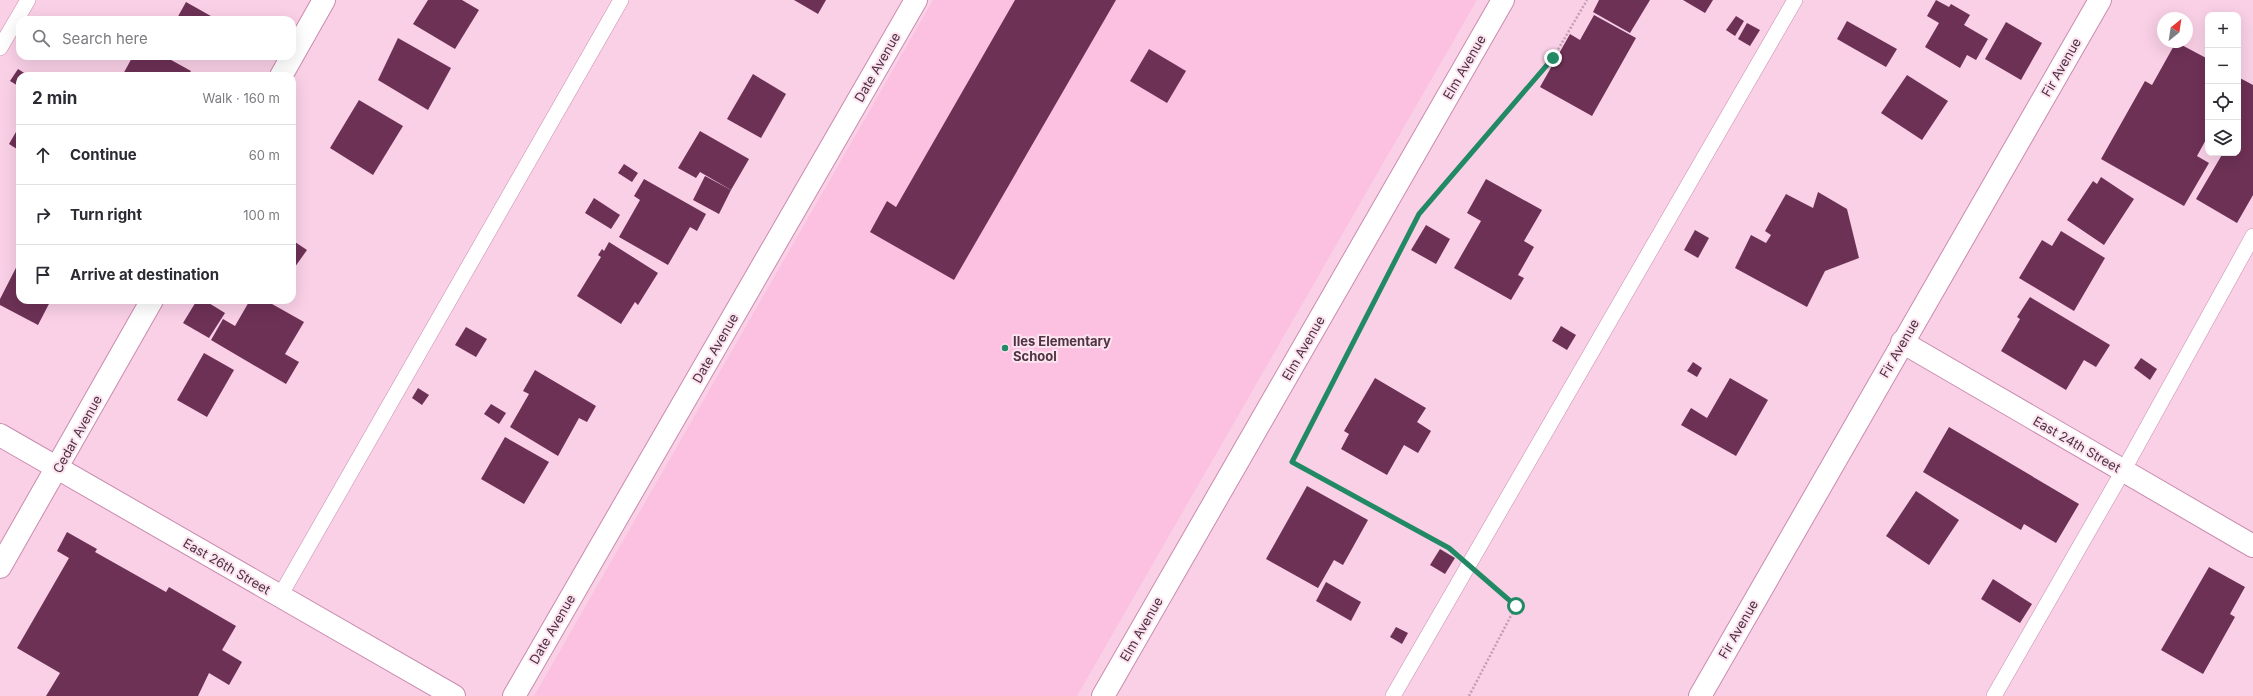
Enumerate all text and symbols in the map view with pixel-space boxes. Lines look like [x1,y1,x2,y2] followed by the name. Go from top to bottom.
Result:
[2157,12,2193,48] north arrow
[2205,12,2241,156] map controls
[2205,12,2241,48] button: +
[16,16,296,60] search box
[30,27,52,49] icon: search
[62,29,148,48] text: Search here
[851,29,903,105] street label: Date Avenue
[1439,32,1489,102] street label: Elm Avenue
[2038,35,2084,99] street label: Fir Avenue
[2205,48,2241,84] button: −
[1544,49,1562,67] route end
[2205,84,2241,120] button: locate
[32,88,77,108] text: 2 min
[203,90,280,106] text: Walk · 160 m
[2205,120,2241,156] button: layers
[32,144,54,166] icon: ahead
[70,145,137,164] text: Continue
[249,147,280,163] text: 60 m
[32,204,54,226] icon: right
[70,205,142,224] text: Turn right
[243,207,280,223] text: 100 m
[32,264,54,286] icon: arrive
[70,265,219,284] text: Arrive at destination
[689,310,741,386] street label: Date Avenue
[1278,313,1328,383] street label: Elm Avenue
[1876,316,1922,380] street label: Fir Avenue
[1013,333,1111,364] place label: Iles Elementary School
[1000,343,1010,353] marker: Iles Elementary School
[49,392,105,476] street label: Cedar Avenue
[2030,412,2124,476] street label: East 24th Street
[180,535,274,597] street label: East 26th Street
[526,591,578,667] street label: Date Avenue
[1116,594,1166,664] street label: Elm Avenue
[1507,597,1525,615] route start
[1715,597,1761,661] street label: Fir Avenue

